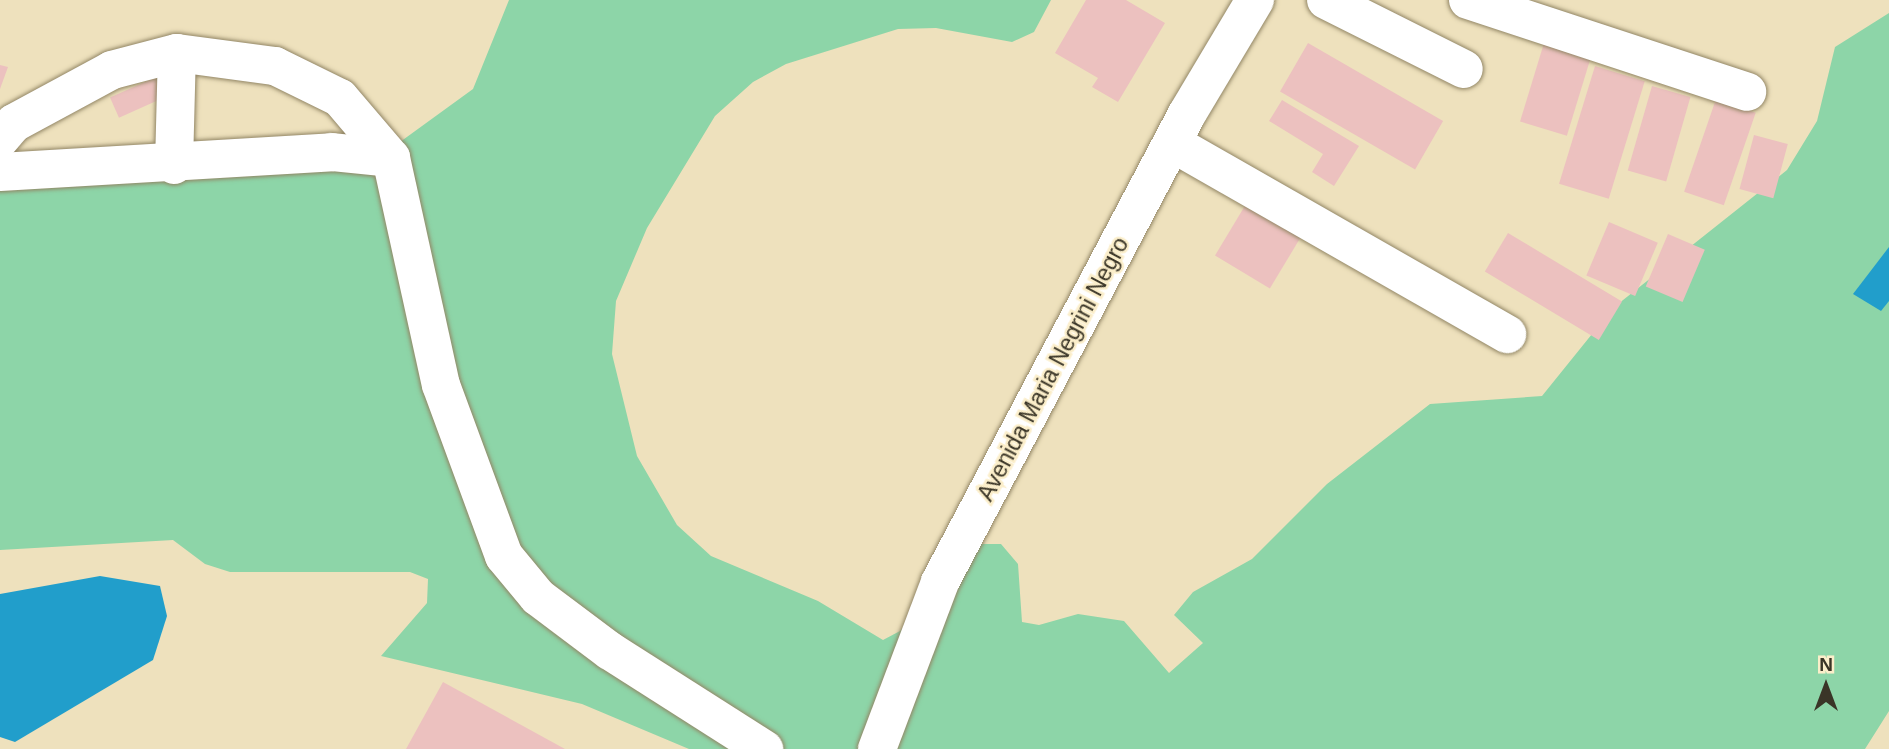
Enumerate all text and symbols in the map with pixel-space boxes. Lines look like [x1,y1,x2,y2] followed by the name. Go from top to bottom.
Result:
[972,232,1134,506] street label: Avenida Maria Negrini Negro
[1791,651,1861,721] north arrow
[1819,654,1833,675] text: N

